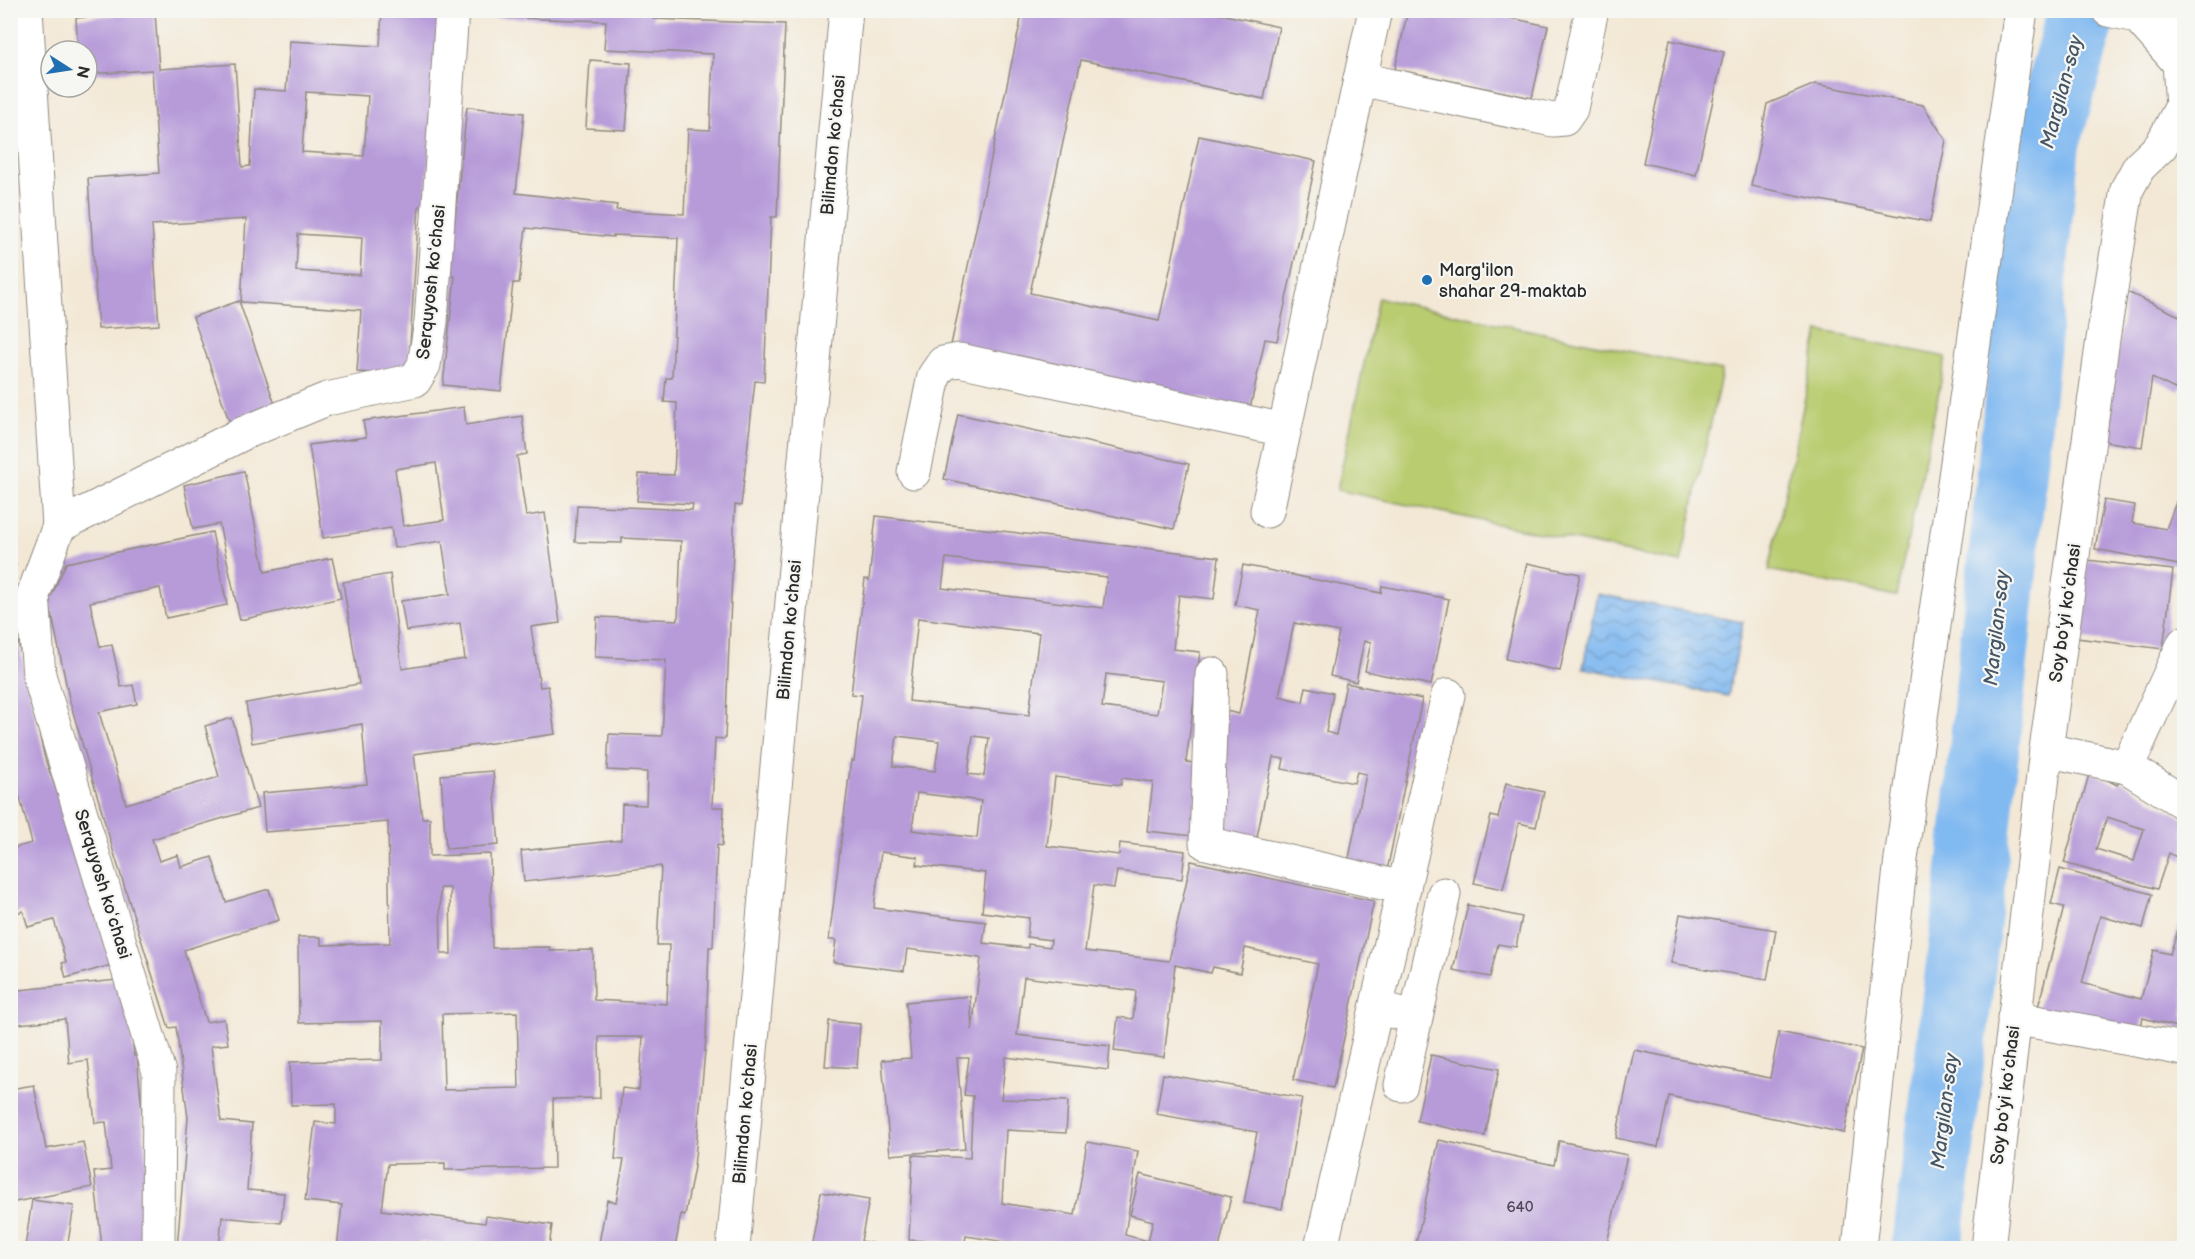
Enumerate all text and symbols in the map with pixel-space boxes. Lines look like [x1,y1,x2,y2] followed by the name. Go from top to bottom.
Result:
[2035,32,2089,151] water label: Margilan-say
[39,39,99,99] north arrow
[72,64,93,80] text: N
[817,74,850,216] street label: Bilimdon koʻchasi
[413,204,450,360] street label: Serquyosh koʻchasi
[1439,260,1587,302] place label: Marg'ilon shahar 29-maktab
[1420,273,1434,287] marker: Marg'ilon shahar 29-maktab
[2045,542,2086,684] street label: Soy boʻyi koʻchasi
[773,559,806,701] street label: Bilimdon koʻchasi
[1979,568,2015,687] water label: Margilan-say
[70,807,135,962] street label: Serquyosh koʻchasi
[1987,1024,2024,1166] street label: Soy boʻyi koʻchasi
[729,1043,762,1185] street label: Bilimdon koʻchasi
[1926,1051,1964,1170] water label: Margilan-say
[1506,1198,1534,1217] house number: 640

